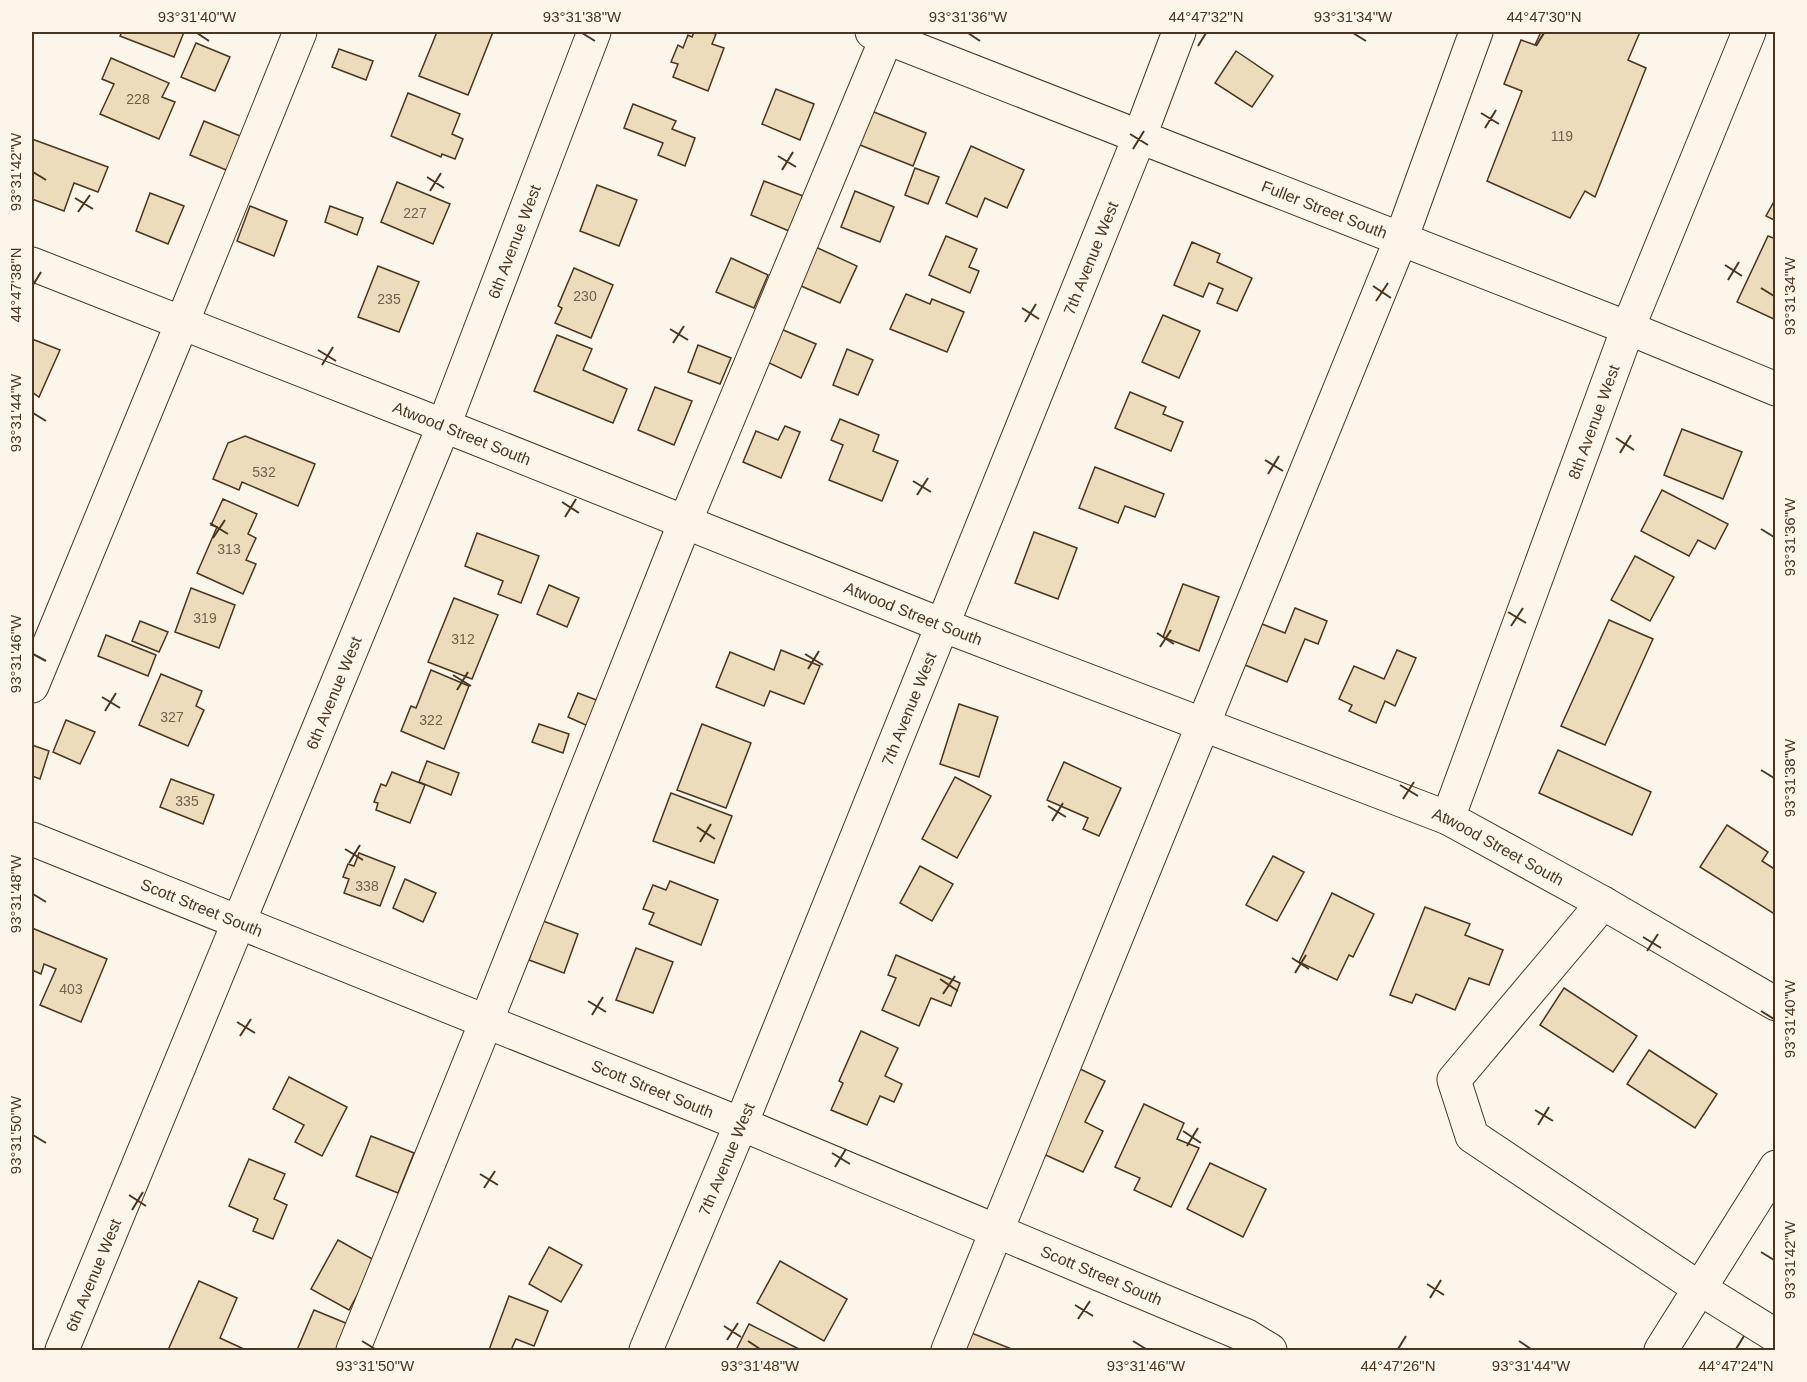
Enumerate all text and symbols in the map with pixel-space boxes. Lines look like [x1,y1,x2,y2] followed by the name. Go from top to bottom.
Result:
[158,8,237,25] text: 93°31'40"W
[543,8,622,25] text: 93°31'38"W
[929,8,1008,25] text: 93°31'36"W
[1168,8,1244,25] text: 44°47'32"N
[1314,8,1393,25] text: 93°31'34"W
[1506,8,1582,25] text: 44°47'30"N
[126,91,150,107] house number: 228
[1551,128,1573,144] house number: 119
[7,132,24,211] text: 93°31'42"W
[1259,177,1390,241] street label: Fuller Street South
[485,182,544,301] street label: 6th Avenue West
[1060,198,1121,317] street label: 7th Avenue West
[403,205,427,221] house number: 227
[7,247,24,323] text: 44°47'38"N
[1781,256,1798,335] text: 93°31'34"W
[573,288,597,304] house number: 230
[377,291,401,307] house number: 235
[1565,362,1622,481] street label: 8th Avenue West
[7,373,24,452] text: 93°31'44"W
[391,398,533,468] street label: Atwood Street South
[252,464,276,480] house number: 532
[1781,497,1798,576] text: 93°31'36"W
[217,541,241,557] house number: 313
[842,578,985,648] street label: Atwood Street South
[193,610,217,626] house number: 319
[7,614,24,693] text: 93°31'46"W
[451,631,475,647] house number: 312
[303,633,364,752] street label: 6th Avenue West
[878,649,939,768] street label: 7th Avenue West
[160,709,184,725] house number: 327
[419,712,443,728] house number: 322
[1781,738,1798,817] text: 93°31'38"W
[175,793,199,809] house number: 335
[1430,804,1567,888] street label: Atwood Street South
[7,854,24,933] text: 93°31'48"W
[138,875,265,939] street label: Scott Street South
[355,878,379,894] house number: 338
[1781,979,1798,1058] text: 93°31'40"W
[59,981,83,997] house number: 403
[589,1056,716,1121] street label: Scott Street South
[7,1095,24,1174] text: 93°31'50"W
[695,1100,757,1218] street label: 7th Avenue West
[62,1216,124,1334] street label: 6th Avenue West
[1781,1220,1798,1299] text: 93°31'42"W
[1038,1242,1165,1308] street label: Scott Street South
[336,1357,415,1374] text: 93°31'50"W
[721,1357,800,1374] text: 93°31'48"W
[1107,1357,1186,1374] text: 93°31'46"W
[1360,1357,1436,1374] text: 44°47'26"N
[1492,1357,1571,1374] text: 93°31'44"W
[1698,1357,1774,1374] text: 44°47'24"N

